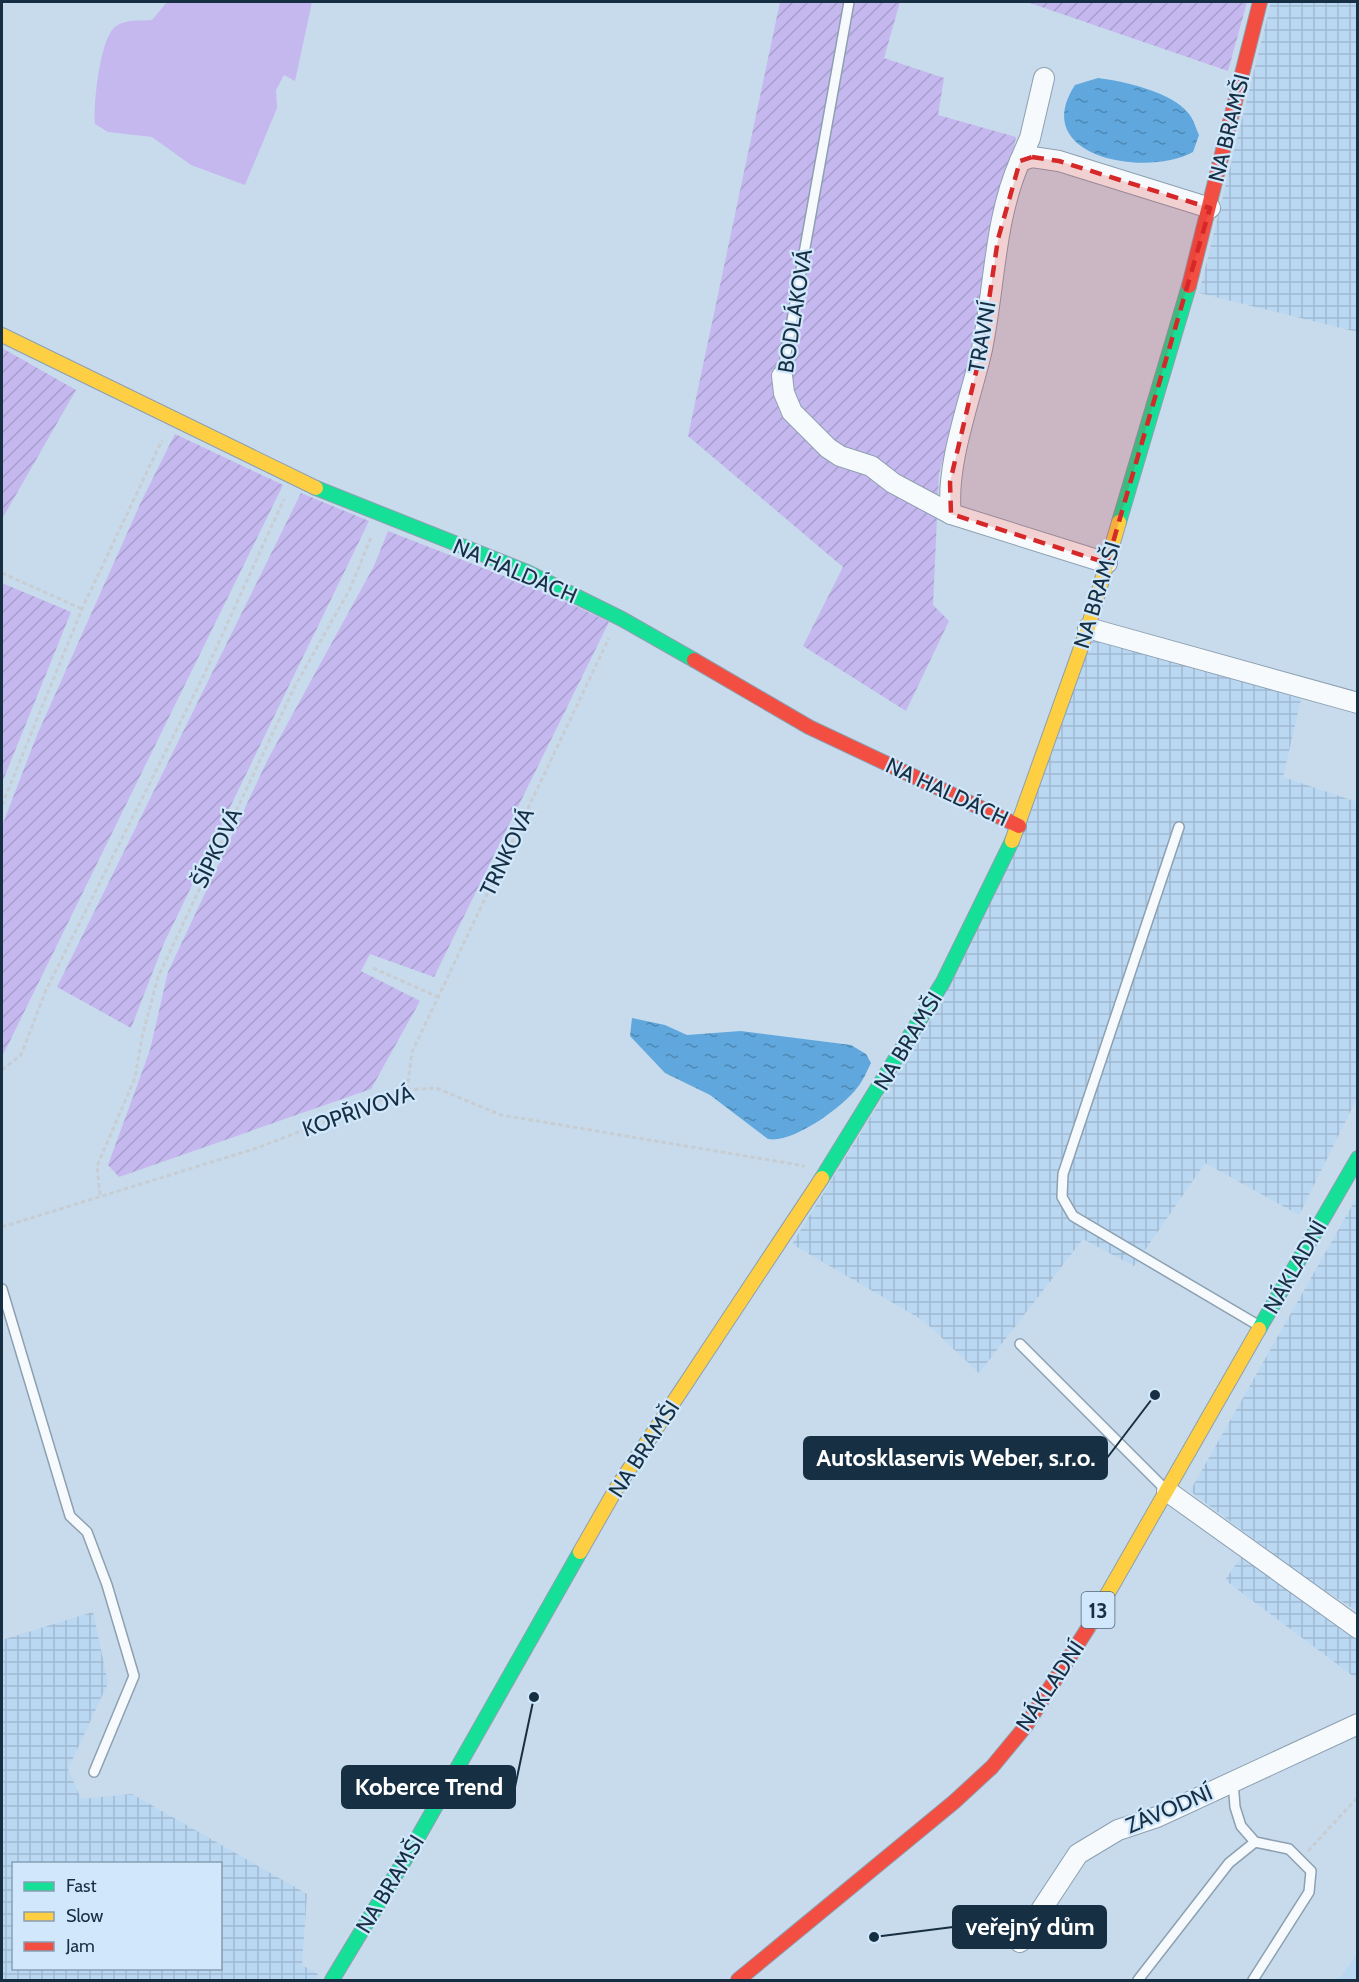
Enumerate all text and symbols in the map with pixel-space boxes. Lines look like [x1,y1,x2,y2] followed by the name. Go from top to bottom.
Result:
[1203,71,1255,185] street label: NA BRAMŠI
[772,247,818,375] street label: BODLÁKOVÁ
[962,299,1002,375] street label: TRAVNÍ
[449,533,581,609] street label: NA HALDÁCH
[1068,538,1126,652] street label: NA BRAMŠI
[881,752,1013,832] street label: NA HALDÁCH
[186,803,248,892] street label: ŠÍPKOVÁ
[474,803,540,901] street label: TRNKOVÁ
[868,987,948,1095] street label: NA BRAMŠI
[299,1079,418,1143] street label: KOPŘIVOVÁ
[1258,1216,1332,1318] street label: NÁKLADNÍ
[603,1395,685,1503] street label: NA BRAMŠI
[804,1437,1107,1479] callout: Autosklaservis Weber, s.r.o.
[816,1443,1096,1472] text: Autosklaservis Weber, s.r.o.
[1082,1592,1114,1628] road number: 13
[1010,1636,1090,1736] street label: NÁKLADNÍ
[342,1766,515,1808] callout: Koberce Trend
[355,1772,503,1801] text: Koberce Trend
[1121,1779,1217,1839] street label: ZÁVODNÍ
[350,1830,430,1938] street label: NA BRAMŠI
[12,1862,222,1970] legend
[66,1875,97,1897] text: Fast
[66,1905,103,1927] text: Slow
[953,1906,1106,1948] callout: veřejný dům
[965,1912,1095,1941] text: veřejný dům
[65,1935,95,1957] text: Jam

